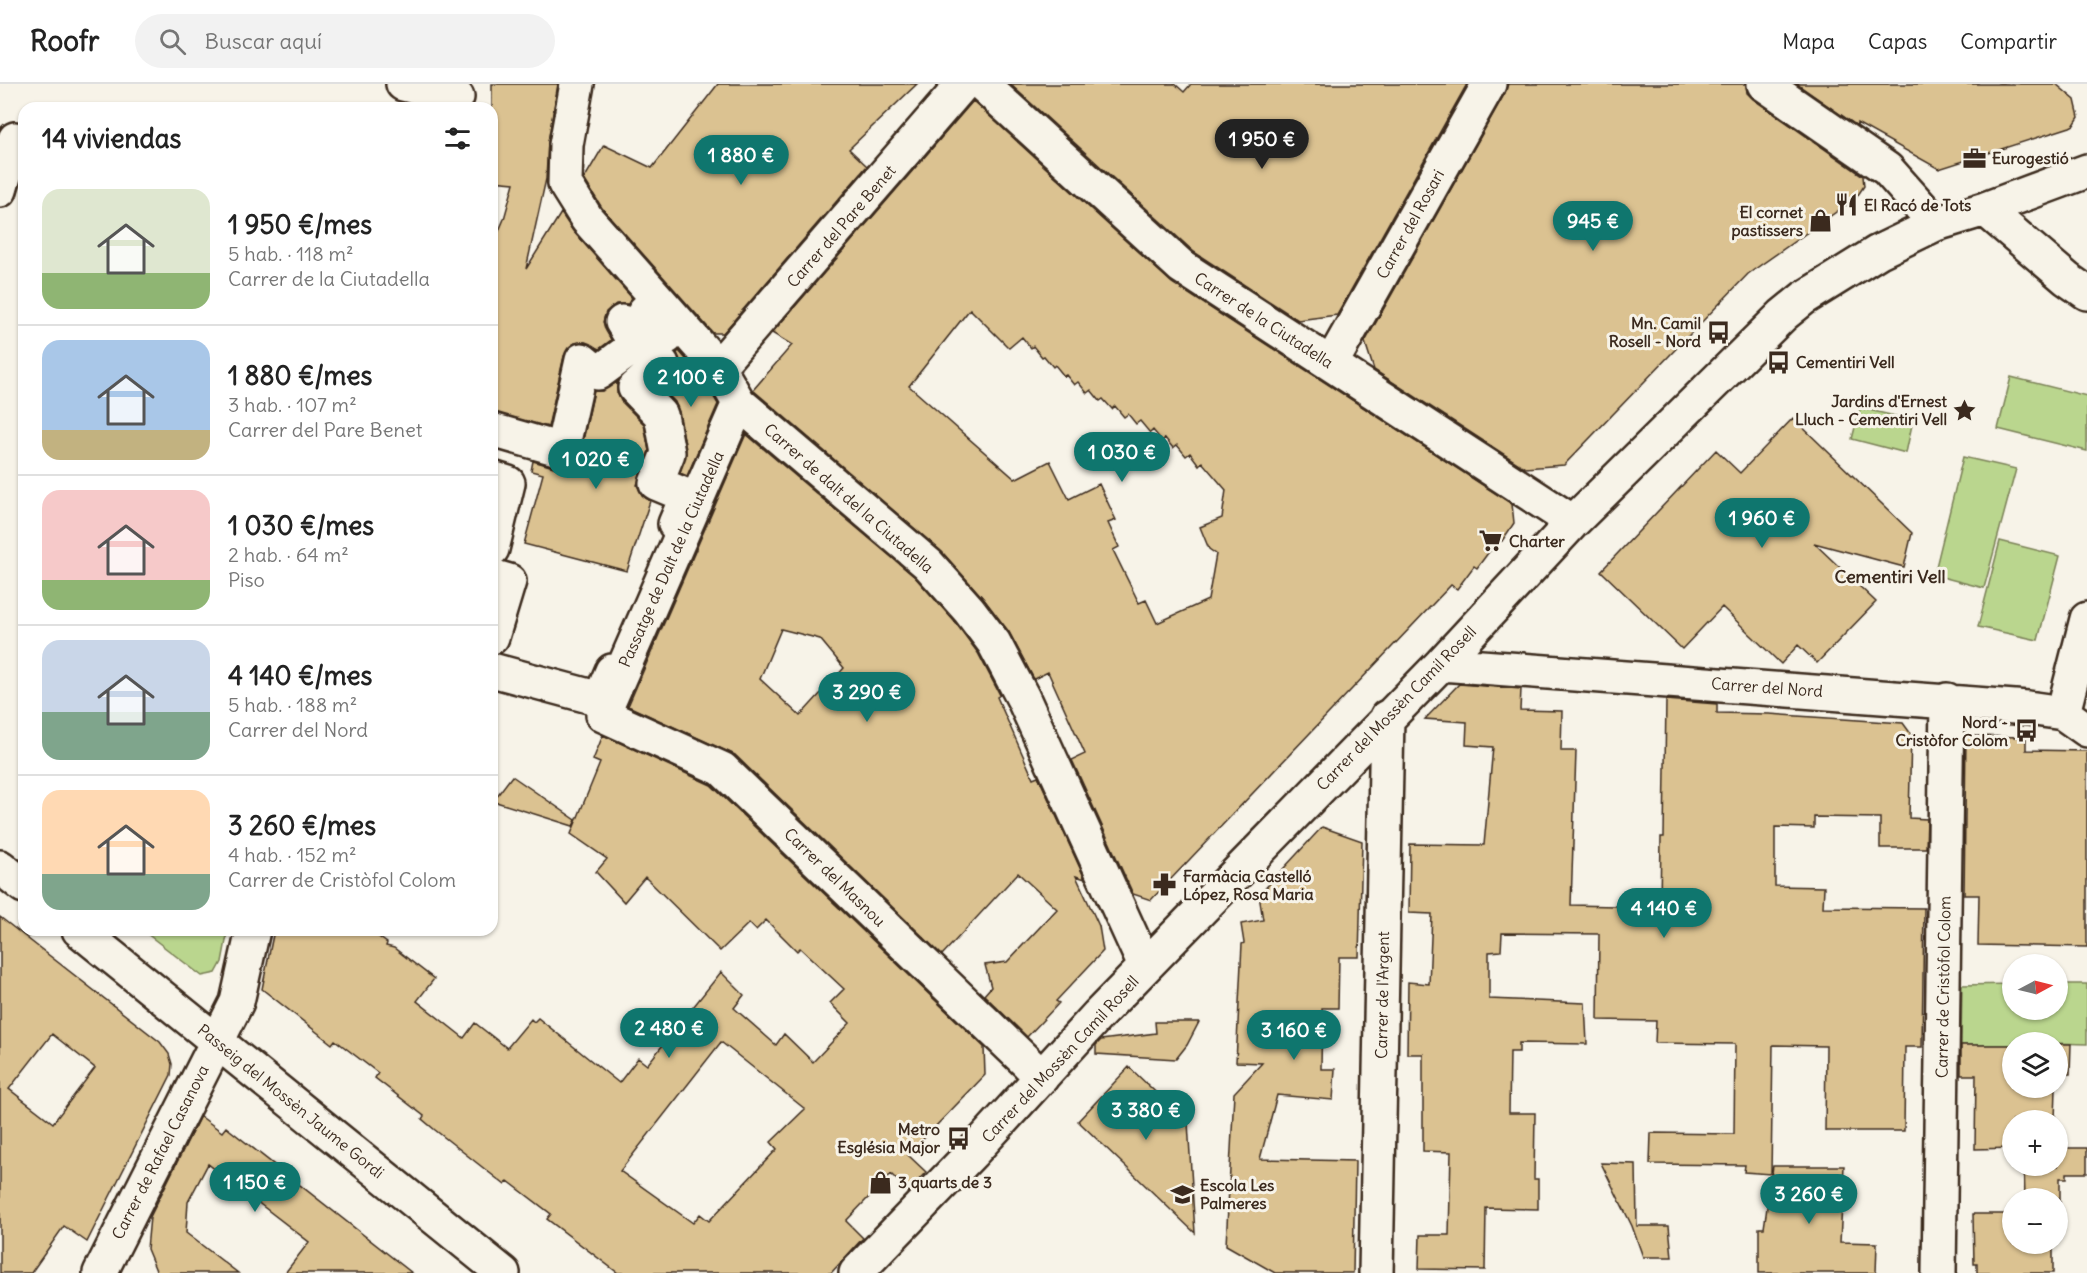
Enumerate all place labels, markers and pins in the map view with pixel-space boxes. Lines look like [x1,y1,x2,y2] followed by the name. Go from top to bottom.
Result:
[1207,119,1317,170] pin: 1 950 €
[686,135,796,186] pin: 1 880 €
[1961,145,1987,171] office icon: Eurogestió
[1992,148,2069,169] place label: Eurogestió
[1833,192,1859,218] restaurant icon: El Racó de Tots
[1864,195,1971,215] place label: El Racó de Tots
[1551,201,1635,252] pin: 945 €
[1731,202,1804,241] place label: El cornet pastissers
[1808,208,1834,234] shop icon: El cornet pastissers
[1609,313,1702,351] place label: Mn. Camil Rosell - Nord
[1706,319,1732,345] bus stop icon: Mn. Camil Rosell - Nord
[1765,349,1791,375] bus stop icon: Cementiri Vell
[1796,352,1895,372] place label: Cementiri Vell
[636,357,746,408] pin: 2 100 €
[1795,391,1948,429] place label: Jardins d'Ernest Lluch - Cementiri Vell
[1952,397,1978,423] place icon: Jardins d'Ernest Lluch - Cementiri Vell
[1067,432,1177,483] pin: 1 030 €
[541,439,651,490] pin: 1 020 €
[1707,498,1817,549] pin: 1 960 €
[1478,528,1504,554] supermarket icon: Charter
[1509,531,1565,551] place label: Charter
[812,672,922,723] pin: 3 290 €
[1896,712,2008,750] place label: Nord - Cristòfor Colom
[2013,718,2039,744] bus stop icon: Nord - Cristòfor Colom
[1183,866,1314,905] place label: Farmàcia Castelló López, Rosa Maria
[1152,872,1178,898] pharmacy icon: Farmàcia Castelló López, Rosa Maria
[1609,888,1719,939] pin: 4 140 €
[614,1008,724,1059] pin: 2 480 €
[1239,1010,1349,1061] pin: 3 160 €
[1091,1090,1201,1141] pin: 3 380 €
[837,1119,940,1158] place label: Metro Església Major
[945,1125,971,1151] bus stop icon: Metro Església Major
[200,1162,310,1213] pin: 1 150 €
[867,1169,893,1195] shop icon: 3 quarts de 3
[898,1172,992,1193] place label: 3 quarts de 3
[1754,1174,1864,1225] pin: 3 260 €
[1200,1175,1274,1213] place label: Escola Les Palmeres
[1169,1181,1195,1207] school or university icon: Escola Les Palmeres

